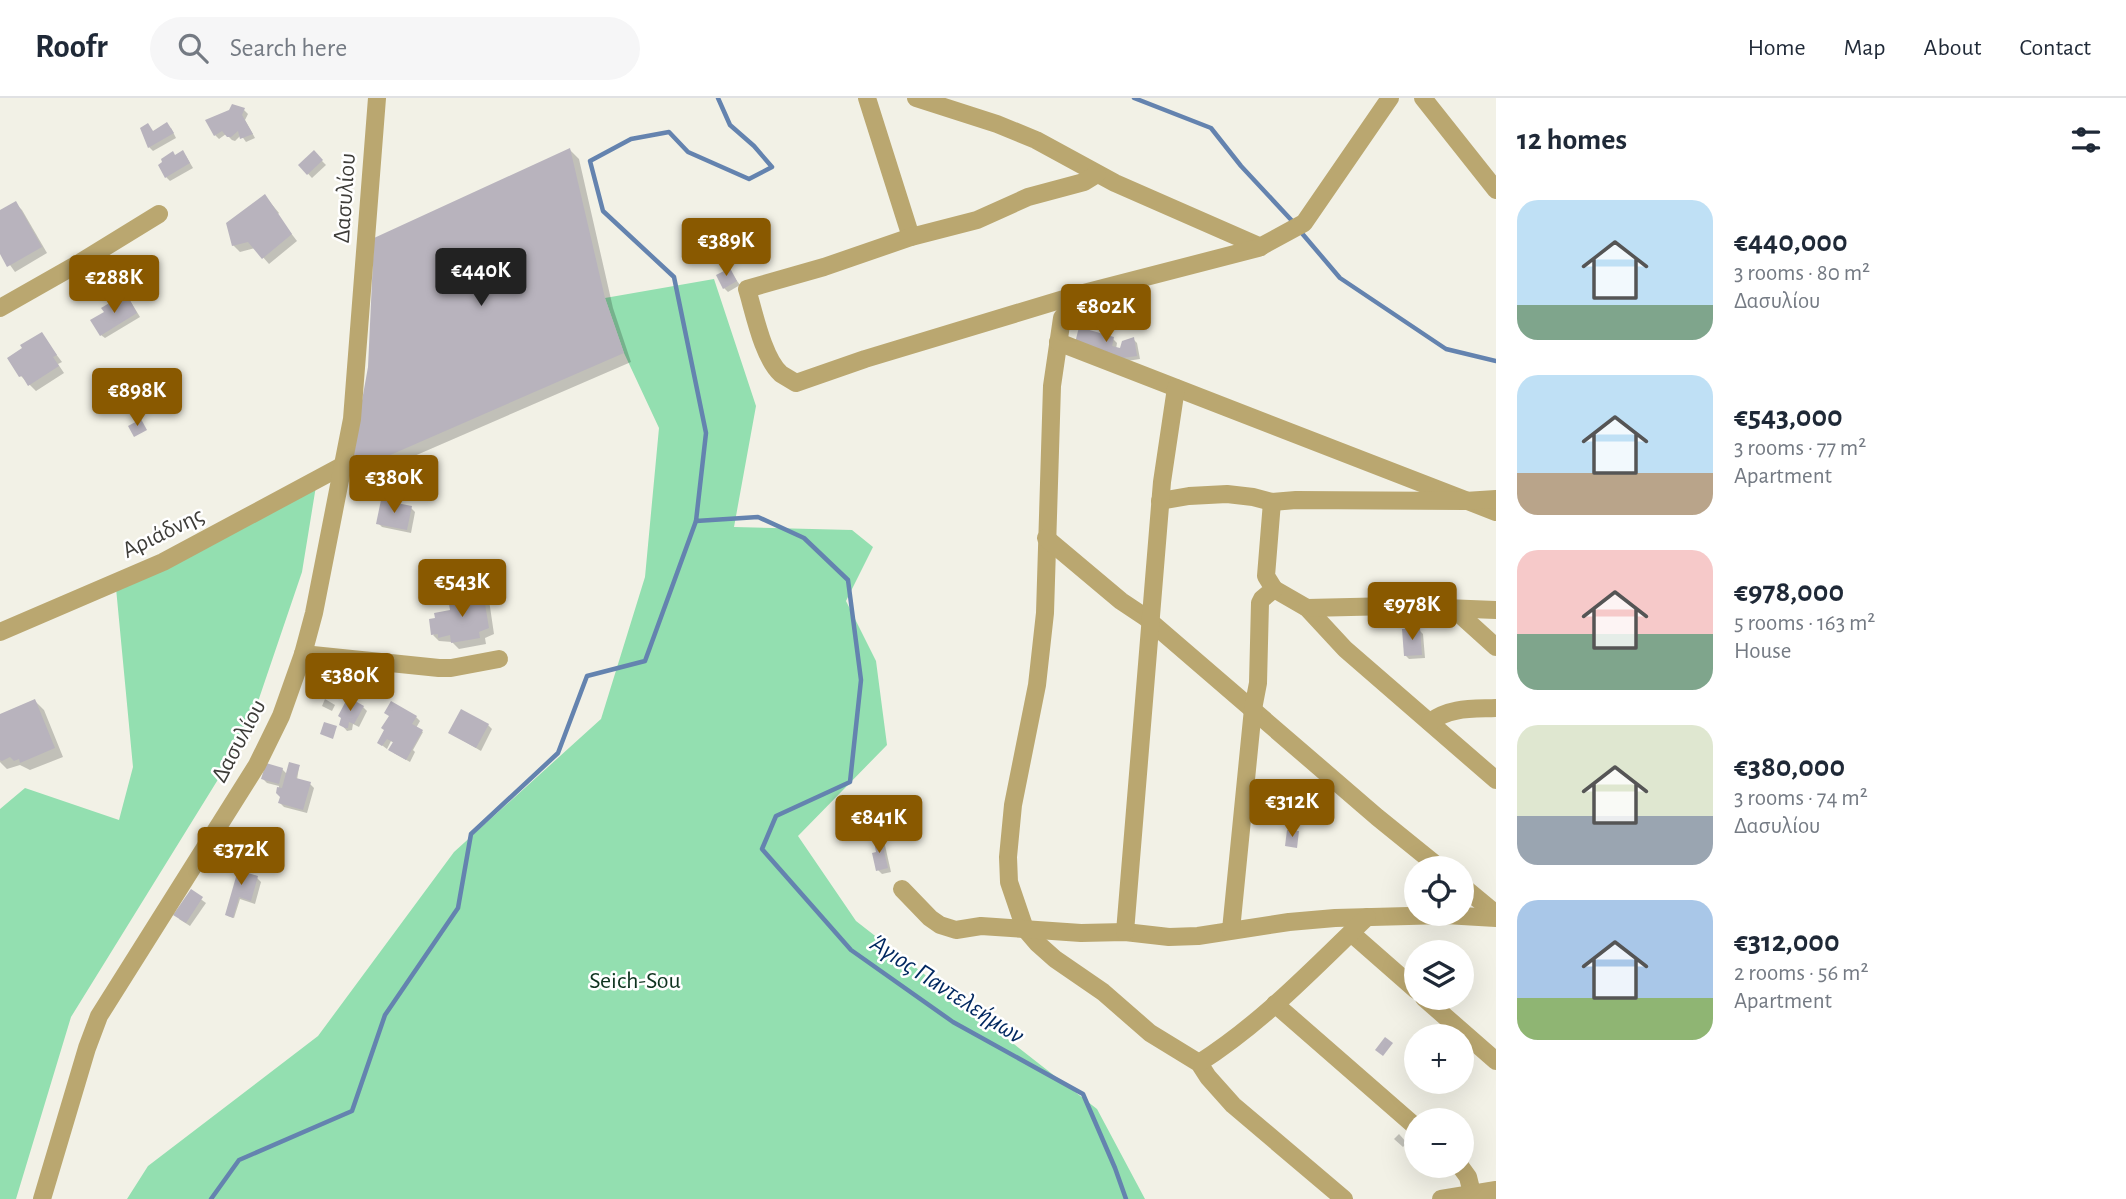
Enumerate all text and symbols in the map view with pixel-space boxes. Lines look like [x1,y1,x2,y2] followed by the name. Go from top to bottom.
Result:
[150,17,640,80] search box
[174,29,212,67] icon: search
[35,31,108,64] text: Roofr
[230,35,347,61] text: Search here
[1748,36,1806,60] text: Home
[1844,36,1886,60] text: Map
[1924,36,1981,60] text: About
[2019,36,2091,60] text: Contact
[2067,121,2105,159] icon: filters
[1517,125,1627,155] text: 12 homes
[330,152,360,244] street label: Δασυλίου
[677,218,775,278] pin: €389K
[1734,227,1848,257] text: €440,000
[1573,228,1657,312] icon: home
[698,229,754,252] text: €389K
[432,248,530,308] pin: €440K
[65,256,163,315] pin: €288K
[451,259,511,282] text: €440K
[1734,262,1870,285] text: 3 rooms · 80 m²
[85,266,143,289] text: €288K
[1057,285,1155,344] pin: €802K
[1734,290,1820,313] text: Δασυλίου
[1077,295,1135,318] text: €802K
[88,368,186,428] pin: €898K
[108,379,166,402] text: €898K
[1734,402,1843,432] text: €543,000
[1573,403,1657,487] icon: home
[1734,437,1866,460] text: 3 rooms · 77 m²
[345,456,443,515] pin: €380K
[1734,465,1832,488] text: Apartment
[365,466,423,489] text: €380K
[119,503,207,563] street label: Αριάδνης
[413,560,511,619] pin: €543K
[434,570,490,593] text: €543K
[1734,577,1844,607] text: €978,000
[1573,578,1657,662] icon: home
[1363,582,1461,642] pin: €978K
[1384,593,1440,616] text: €978K
[1734,612,1875,635] text: 5 rooms · 163 m²
[1734,640,1791,663] text: House
[301,654,399,713] pin: €380K
[321,664,379,687] text: €380K
[207,696,271,786] street label: Δασυλίου
[1734,752,1845,782] text: €380,000
[1573,753,1657,837] icon: home
[1243,780,1341,839] pin: €312K
[1734,787,1868,810] text: 3 rooms · 74 m²
[1265,790,1319,813] text: €312K
[830,796,928,855] pin: €841K
[851,806,907,829] text: €841K
[1734,815,1820,838] text: Δασυλίου
[192,828,290,887] pin: €372K
[214,838,268,861] text: €372K
[1404,856,1474,1178] map controls
[1404,856,1474,926] button: locate
[1734,927,1840,957] text: €312,000
[1573,928,1657,1012] icon: home
[865,929,1029,1049] water label: Άγιος Παντελεήμων
[1404,940,1474,1010] button: layers
[1734,962,1868,985] text: 2 rooms · 56 m²
[589,969,681,993] park label: Seich-Sou
[1734,990,1832,1013] text: Apartment
[1404,1024,1474,1094] button: +
[1404,1108,1474,1178] button: −

